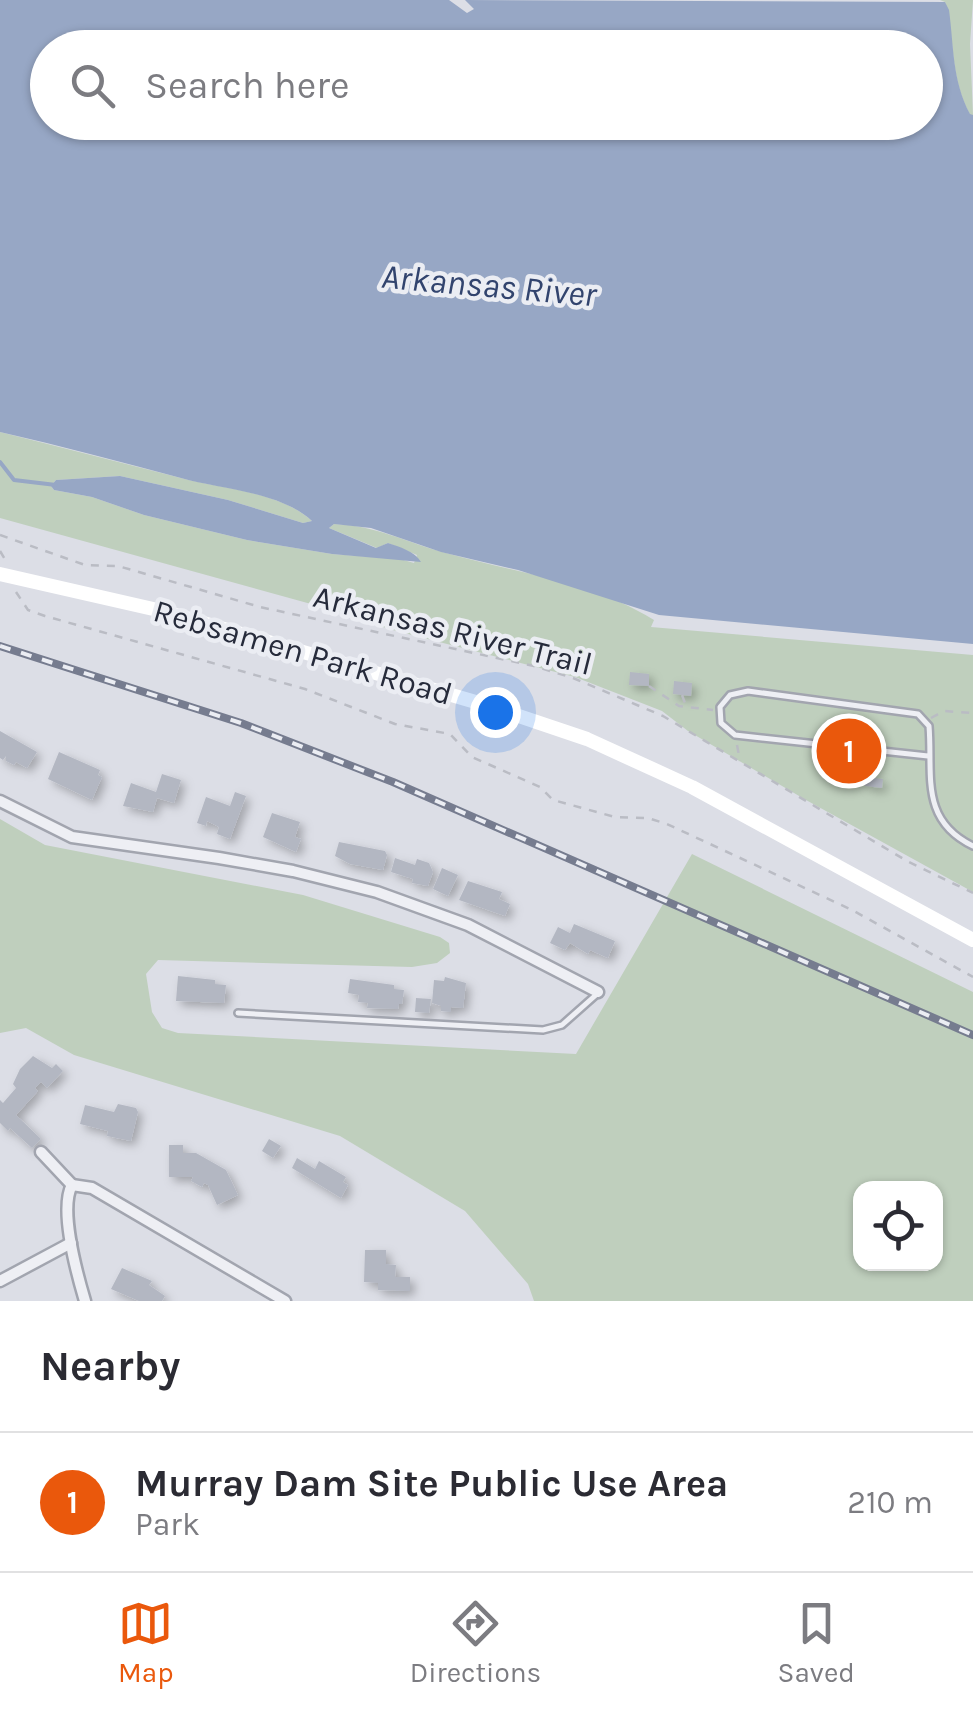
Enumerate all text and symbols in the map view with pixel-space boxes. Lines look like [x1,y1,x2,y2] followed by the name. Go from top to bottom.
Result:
[30,30,943,140] search box
[65,58,120,113] icon: search
[145,63,349,108] text: Search here
[380,256,599,315] water label: Arkansas River
[310,578,596,683] street label: Arkansas River Trail
[149,592,456,713] street label: Rebsamen Park Road
[470,687,521,738] your location
[816,714,882,788] pin: 1
[853,1181,943,1271] map controls
[853,1181,943,1271] button: locate
[40,1341,180,1391] text: Nearby
[135,1461,728,1506] text: Murray Dam Site Public Use Area
[67,1484,78,1521] text: 1
[847,1484,933,1521] text: 210 m
[135,1506,200,1543] text: Park
[118,1596,174,1689] tab: Map
[410,1596,541,1689] tab: Directions
[777,1596,855,1689] tab: Saved

